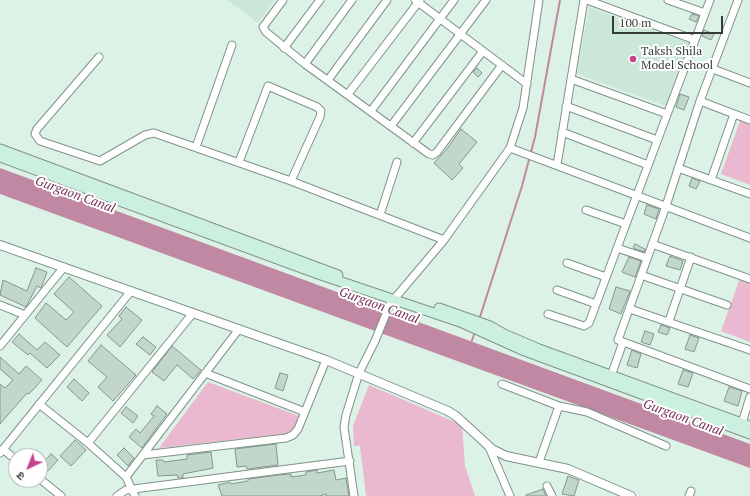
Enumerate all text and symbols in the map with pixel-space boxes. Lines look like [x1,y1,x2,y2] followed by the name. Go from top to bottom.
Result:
[614,8,725,34] scale bar
[619,15,651,30] text: 100 m
[641,45,713,73] place label: Taksh Shila Model School
[628,54,638,64] marker: Taksh Shila Model School
[33,173,117,217] water label: Gurgaon Canal
[337,284,421,328] water label: Gurgaon Canal
[641,396,725,440] water label: Gurgaon Canal
[8,448,48,488] north arrow
[13,469,28,483] text: उ

